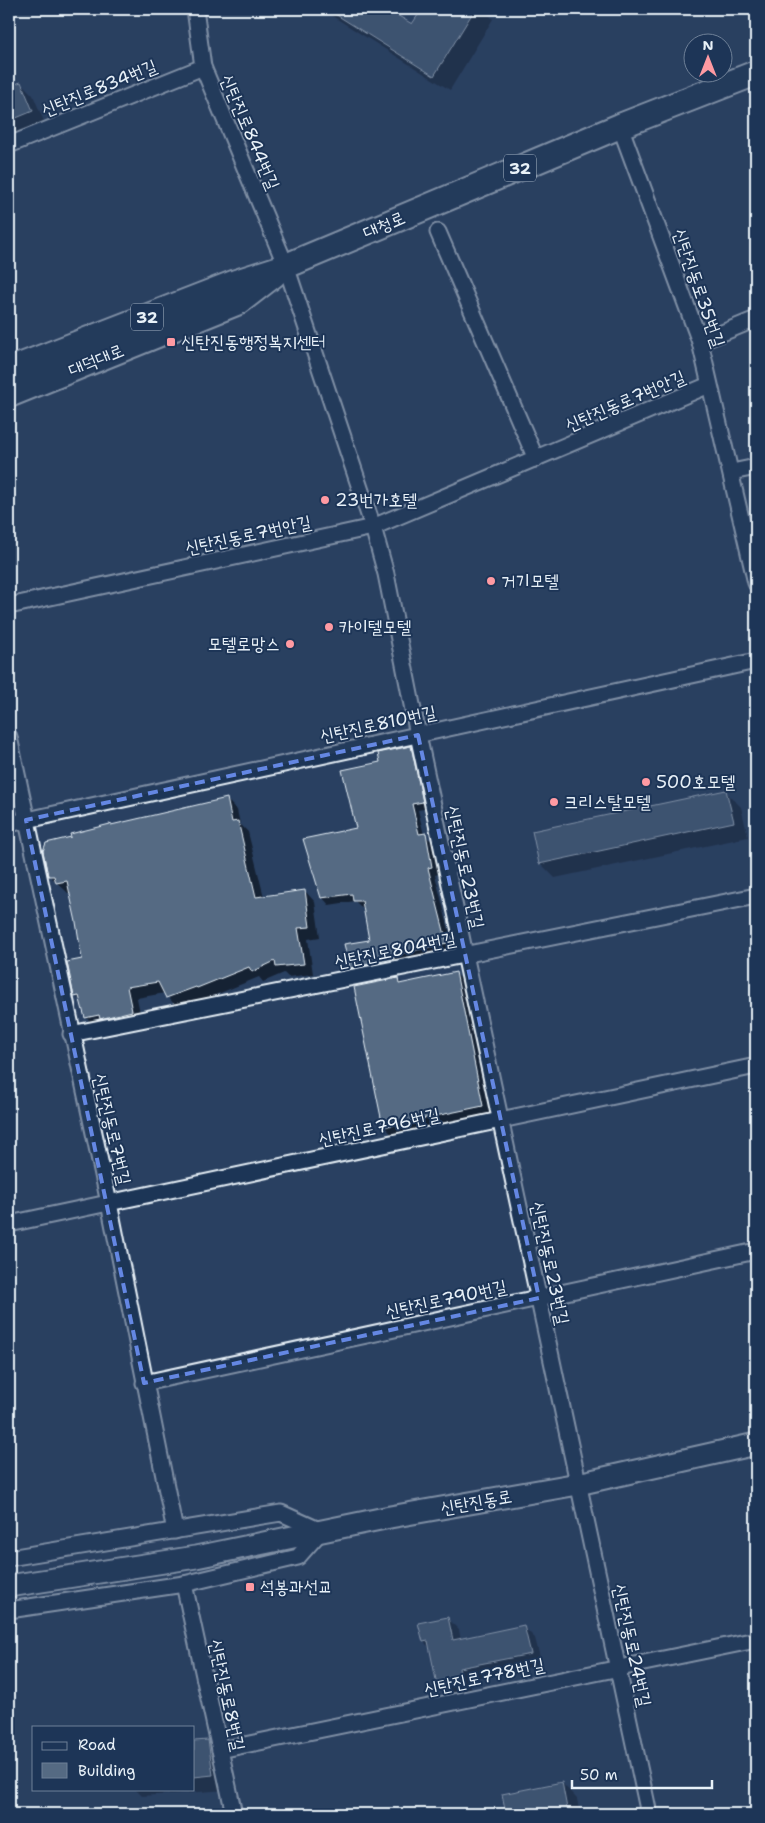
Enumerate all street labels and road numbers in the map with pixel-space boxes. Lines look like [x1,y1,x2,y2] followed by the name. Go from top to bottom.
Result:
[37,54,161,122] street label: 신탄진로834번길
[215,70,285,194] street label: 신탄진로844번길
[504,154,536,182] road number: 32
[359,205,409,245] street label: 대청로
[667,225,731,351] street label: 신탄진동로35번길
[131,304,163,330] road number: 32
[65,338,127,382] street label: 대덕대로
[561,365,689,437] street label: 신탄진동로7번안길
[183,510,314,560] street label: 신탄진동로7번안길
[318,700,439,748] street label: 신탄진로810번길
[440,803,490,931] street label: 신탄진동로23번길
[332,926,459,974] street label: 신탄진로804번길
[87,1071,137,1188] street label: 신탄진동로7번길
[316,1102,442,1152] street label: 신탄진로796번길
[525,1199,575,1327] street label: 신탄진동로23번길
[383,1274,510,1324] street label: 신탄진로790번길
[438,1484,514,1520] street label: 신탄진동로
[607,1581,657,1709] street label: 신탄진동로24번길
[203,1637,251,1754] street label: 신탄진동로8번길
[421,1652,547,1702] street label: 신탄진로778번길

